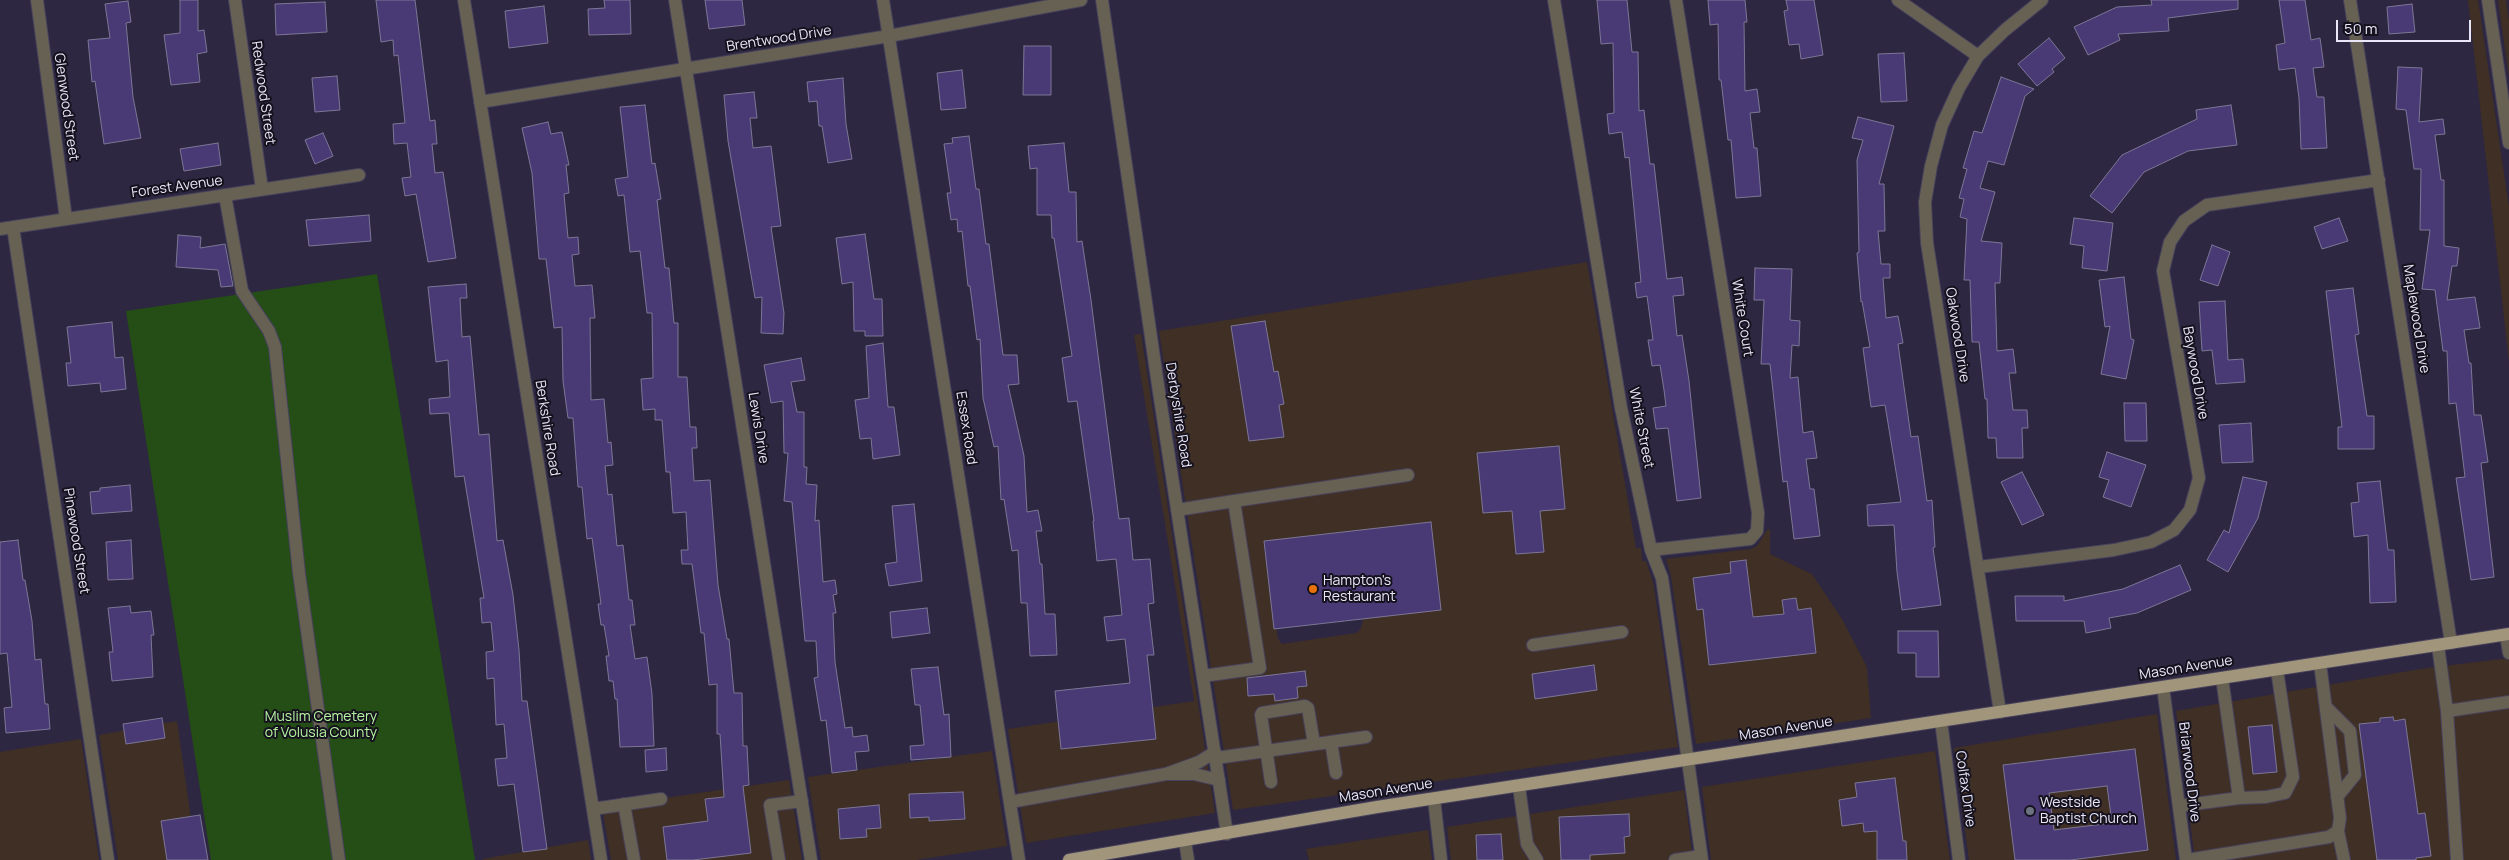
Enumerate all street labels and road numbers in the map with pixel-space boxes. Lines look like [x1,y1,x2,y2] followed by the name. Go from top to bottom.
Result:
[725,22,833,56] street label: Brentwood Drive
[247,40,279,146] street label: Redwood Street
[50,52,82,162] street label: Glenwood Street
[130,172,224,202] street label: Forest Avenue
[2399,263,2433,375] street label: Maplewood Drive
[1728,278,1756,358] street label: White Court
[1941,286,1973,384] street label: Oakwood Drive
[2179,325,2211,421] street label: Baywood Drive
[1161,361,1195,469] street label: Derbyshire Road
[531,379,563,477] street label: Berkshire Road
[1625,386,1657,470] street label: White Street
[952,390,980,466] street label: Essex Road
[744,391,772,465] street label: Lewis Drive
[59,487,93,595] street label: Pinewood Street
[2138,652,2234,684] street label: Mason Avenue
[1738,713,1834,745] street label: Mason Avenue
[2175,721,2203,823] street label: Briarwood Drive
[1951,750,1979,828] street label: Colfax Drive
[1338,775,1434,807] street label: Mason Avenue

